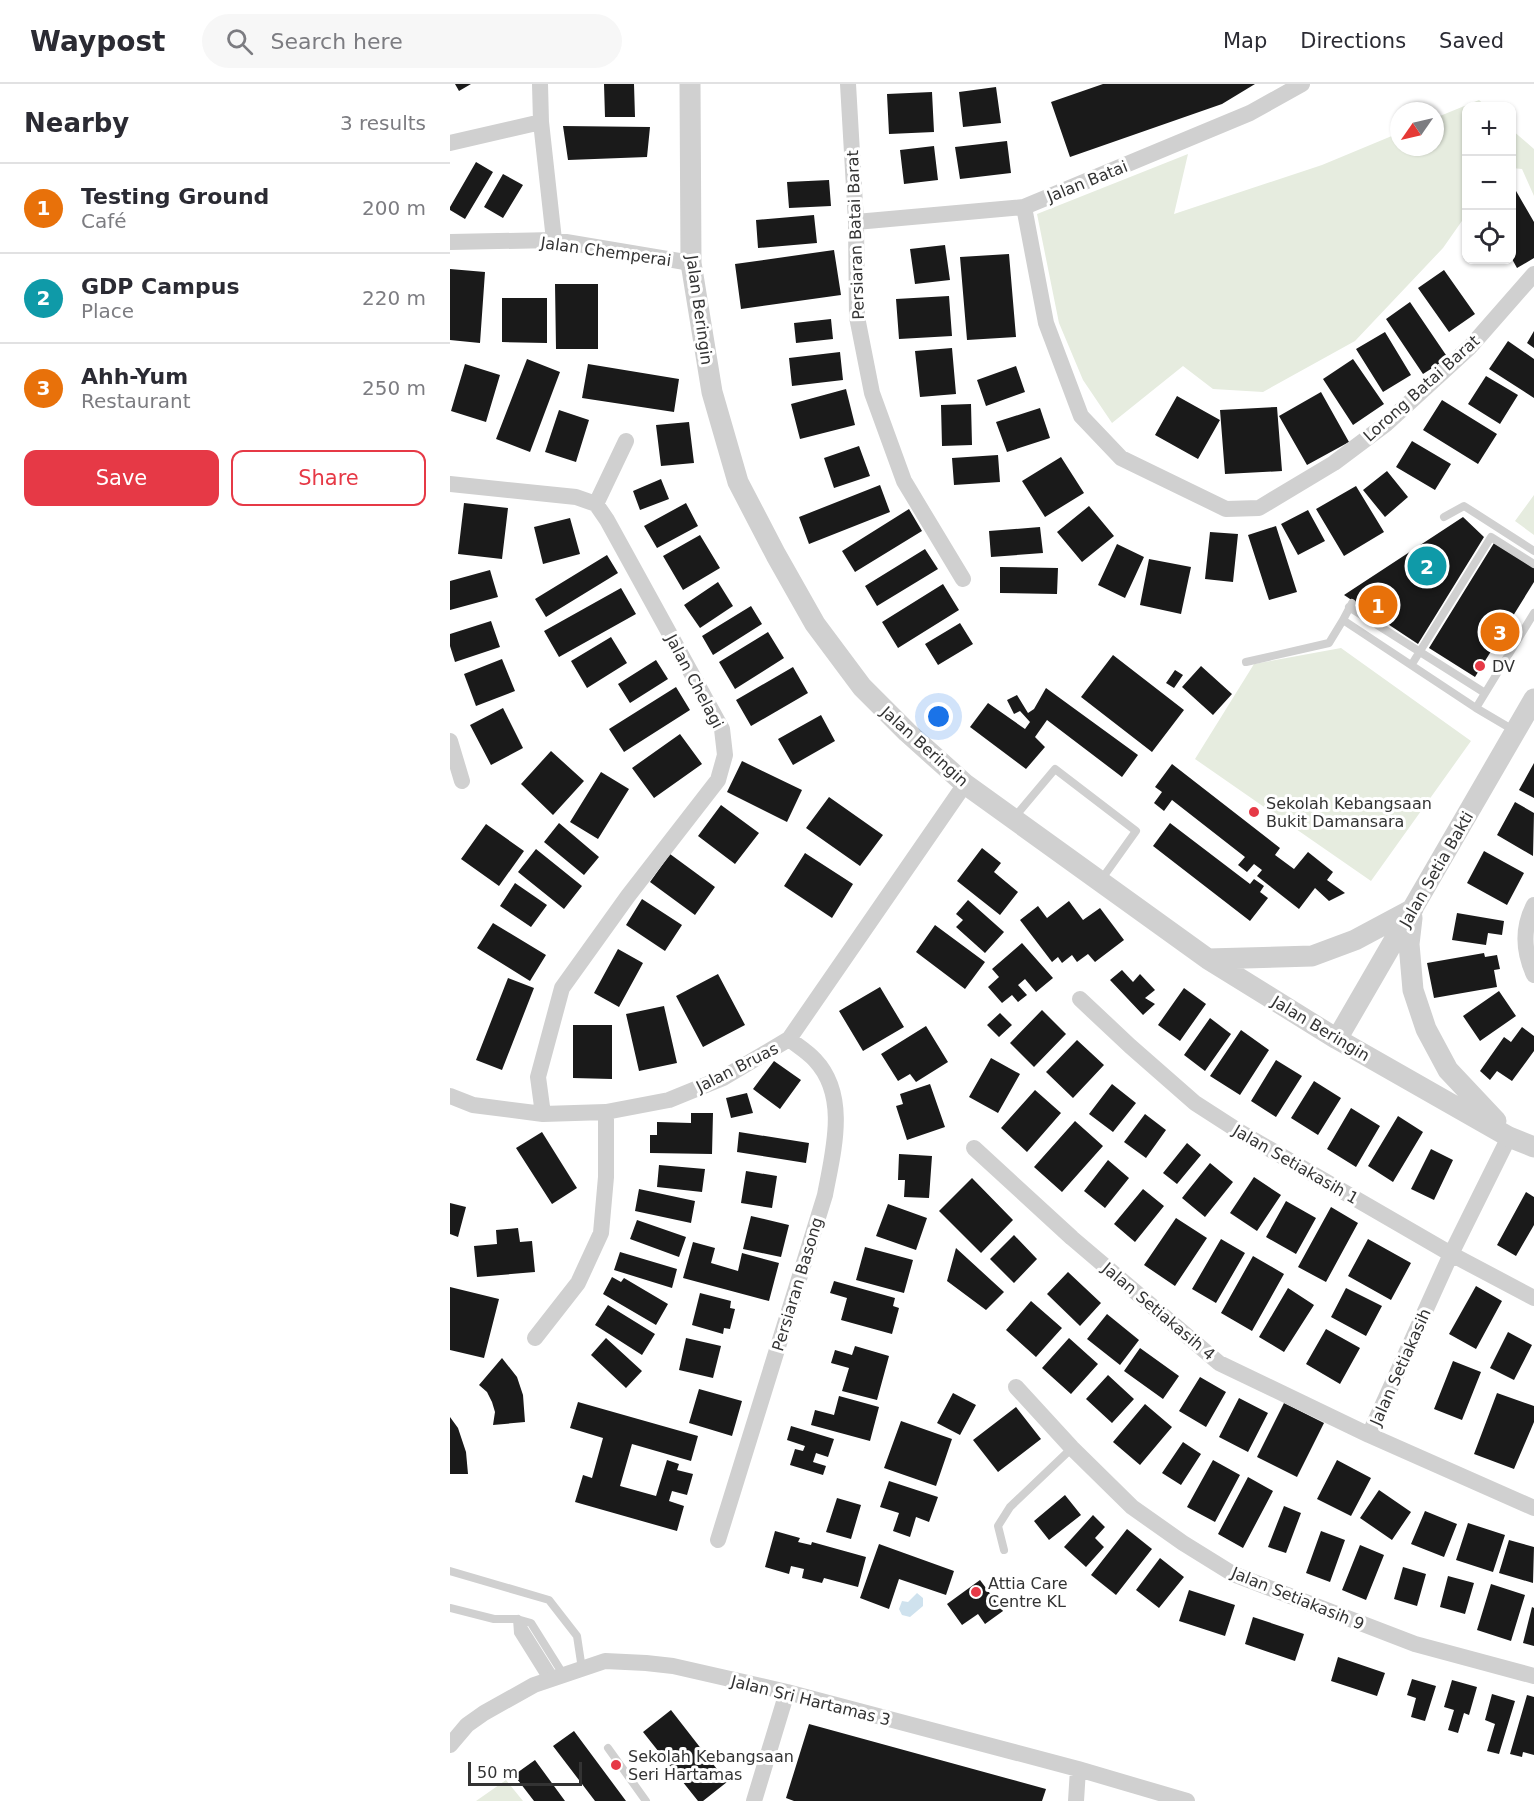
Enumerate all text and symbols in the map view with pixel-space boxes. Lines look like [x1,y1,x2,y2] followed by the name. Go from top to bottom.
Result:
[202,14,622,68] search box
[30,25,166,58] text: Waypost
[223,25,256,58] icon: search
[271,29,403,54] text: Search here
[1223,29,1267,53] text: Map
[1300,29,1406,53] text: Directions
[1439,29,1504,53] text: Saved
[1390,102,1444,156] north arrow
[1462,102,1516,264] map controls
[1462,102,1516,156] button: +
[24,108,129,138] text: Nearby
[340,111,426,135] text: 3 results
[843,150,868,320] street label: Persiaran Batai Barat
[1462,156,1516,210] button: −
[1043,157,1130,207] street label: Jalan Batai
[81,184,269,209] text: Testing Ground
[37,196,50,220] text: 1
[362,196,426,220] text: 200 m
[81,209,127,233] text: Café
[1462,210,1516,264] button: locate
[538,233,672,270] street label: Jalan Chemperai
[682,253,717,366] street label: Jalan Beringin
[81,274,240,299] text: GDP Campus
[37,286,50,310] text: 2
[362,286,426,310] text: 220 m
[81,299,134,323] text: Place
[1359,331,1483,446] street label: Lorong Batai Barat
[81,364,188,389] text: Ahh-Yum
[37,376,50,400] text: 3
[362,376,426,400] text: 250 m
[81,389,191,413] text: Restaurant
[24,450,219,506] button: Save
[231,450,426,506] button: Share
[1408,544,1446,588] pin: 2
[1358,582,1398,628] pin: 1
[1480,610,1520,654] pin: 3
[661,630,727,732] street label: Jalan Chelagi
[1492,657,1515,676] place label: DV
[1473,659,1487,673] marker: DV
[876,702,972,790] street label: Jalan Beringin
[924,702,953,731] your location
[1266,794,1432,831] place label: Sekolah Kebangsaan Bukit Damansara
[1247,805,1261,819] marker: Sekolah Kebangsaan Bukit Damansara
[1395,808,1477,931] street label: Jalan Setia Bakti
[1268,991,1373,1065] street label: Jalan Beringin
[692,1039,782,1097] street label: Jalan Bruas
[1229,1120,1362,1208] street label: Jalan Setiakasih 1
[768,1215,827,1353] street label: Persiaran Basong
[1098,1258,1219,1364] street label: Jalan Setiakasih 4
[1366,1306,1435,1430] street label: Jalan Setiakasih
[1228,1563,1367,1634] street label: Jalan Setiakasih 9
[988,1574,1068,1611] place label: Attia Care Centre KL
[969,1585,983,1599] marker: Attia Care Centre KL
[728,1671,893,1730] street label: Jalan Sri Hartamas 3
[628,1747,794,1784] place label: Sekolah Kebangsaan Seri Hartamas
[609,1758,623,1772] marker: Sekolah Kebangsaan Seri Hartamas
[468,1759,582,1786] scale bar
[477,1763,518,1782] text: 50 m

